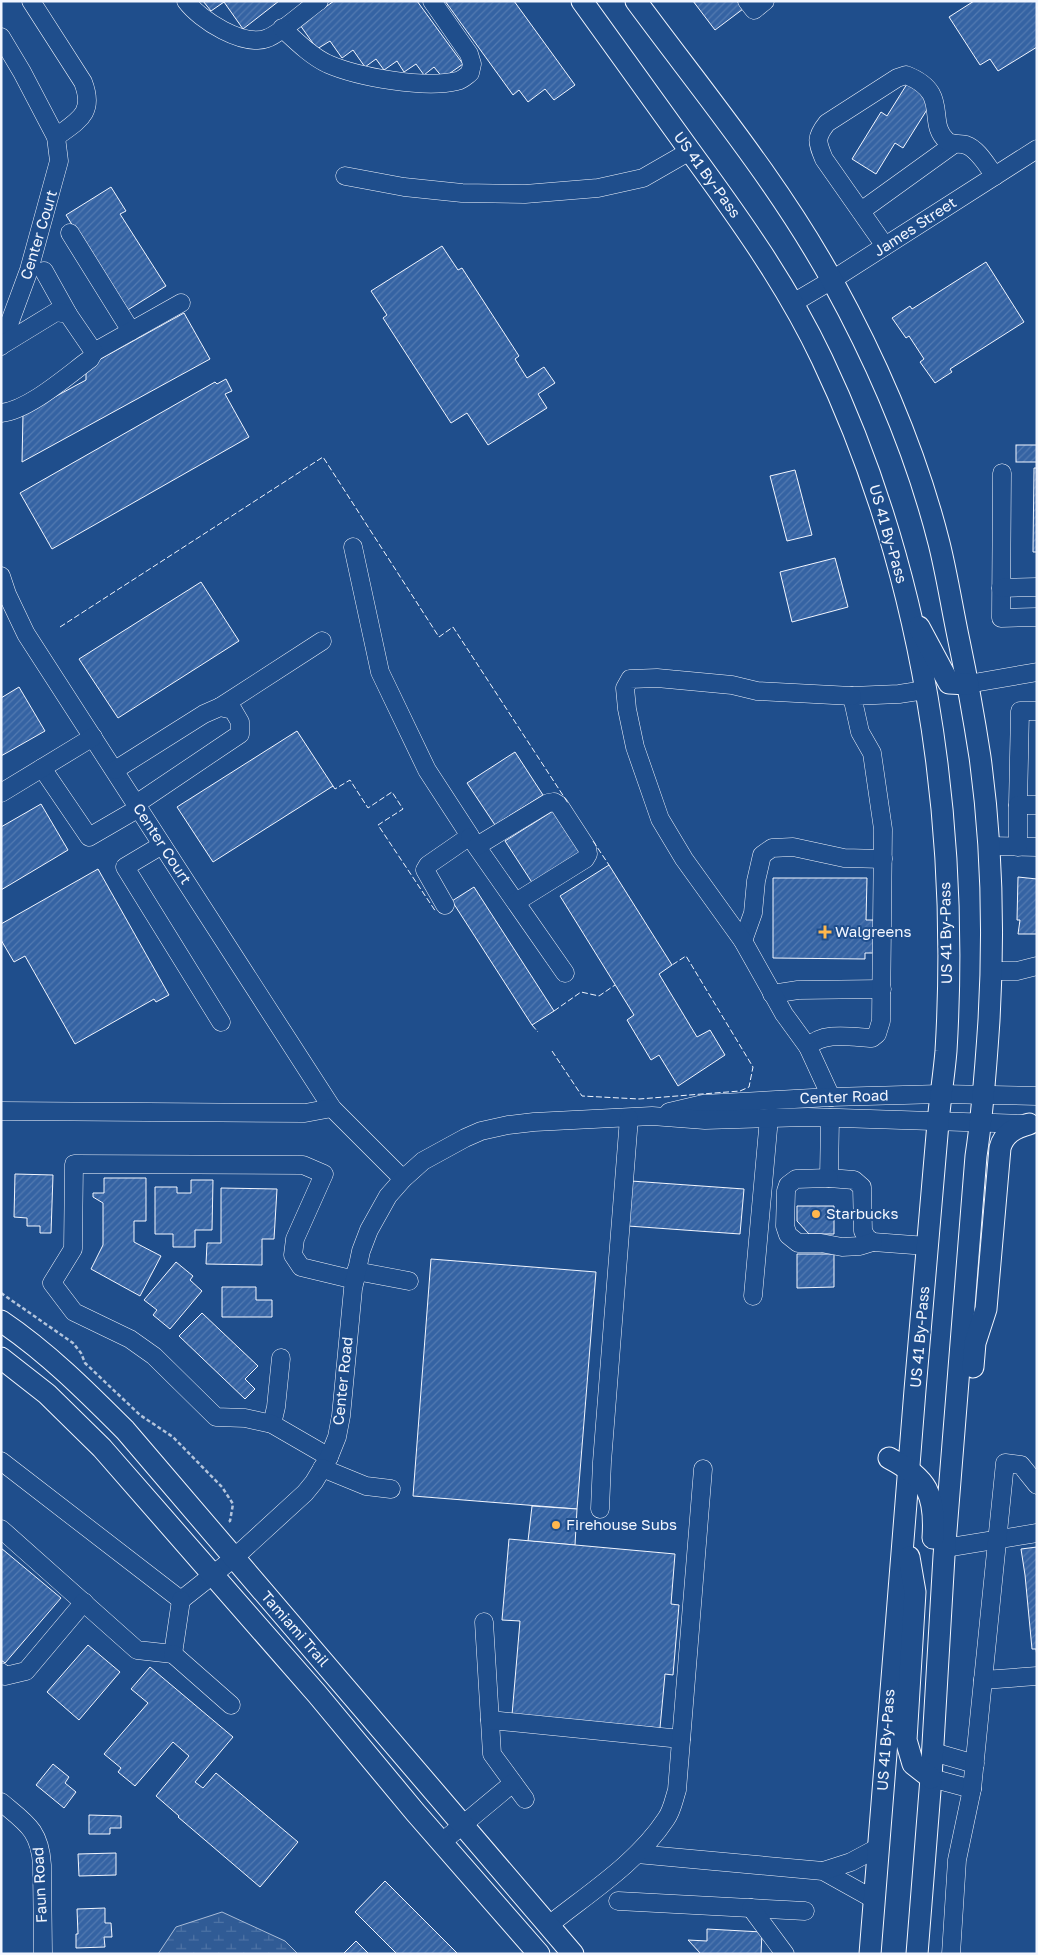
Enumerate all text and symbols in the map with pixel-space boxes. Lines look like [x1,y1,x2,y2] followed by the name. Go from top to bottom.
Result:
[670,128,745,221] street label: US 41 By-Pass
[16,188,60,282] street label: Center Court
[870,193,959,260] street label: James Street
[866,482,912,585] street label: US 41 By-Pass
[130,800,196,887] street label: Center Court
[935,882,955,984] street label: US 41 By-Pass
[835,922,911,940] place label: Walgreens
[819,926,831,938] marker: Walgreens
[799,1085,889,1107] street label: Center Road
[826,1204,899,1222] place label: Starbucks
[810,1208,822,1220] marker: Starbucks
[906,1285,932,1389] street label: US 41 By-Pass
[328,1336,356,1426] street label: Center Road
[566,1515,677,1533] place label: Firehouse Subs
[550,1519,562,1531] marker: Firehouse Subs
[258,1587,334,1670] street label: Tamiami Trail
[872,1688,898,1792] street label: US 41 By-Pass
[28,1847,50,1923] street label: Faun Road

